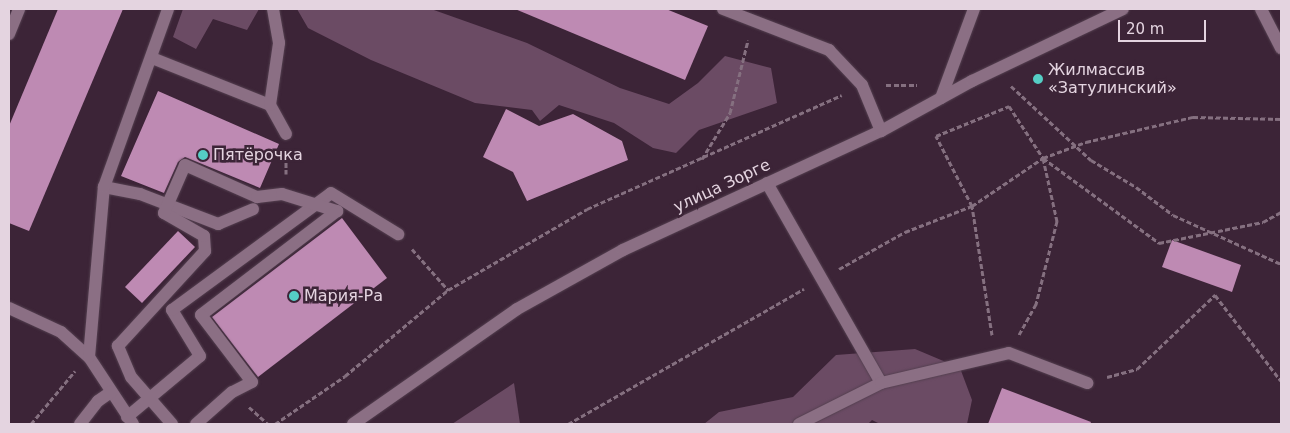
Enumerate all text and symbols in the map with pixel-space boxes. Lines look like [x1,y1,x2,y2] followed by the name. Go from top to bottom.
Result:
[1120,10,1208,42] scale bar
[1126,20,1164,38] text: 20 m
[1048,60,1177,98] place label: Жилмассив «Затулинский»
[1032,73,1044,85] marker: Жилмассив «Затулинский»
[213,145,303,165] place label: Пятёрочка
[197,149,209,161] marker: Пятёрочка
[671,155,773,217] street label: улица Зорге
[304,286,383,306] place label: Мария-Ра
[288,290,300,302] marker: Мария-Ра

